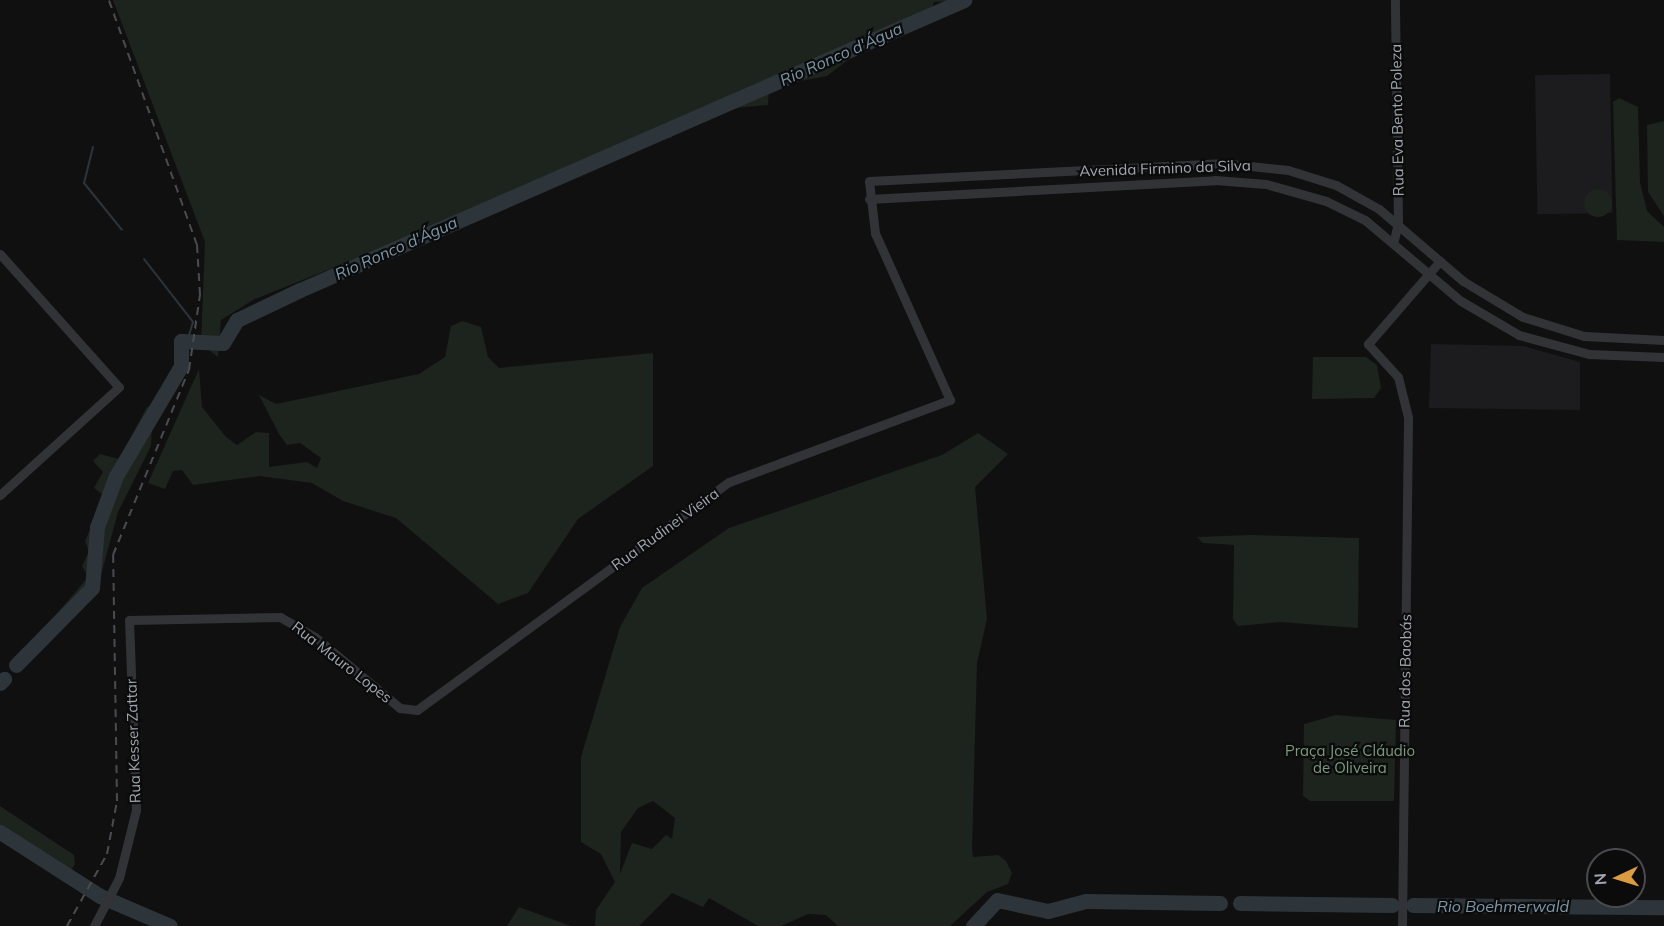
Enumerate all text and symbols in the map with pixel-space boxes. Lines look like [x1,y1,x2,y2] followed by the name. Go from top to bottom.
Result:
[777,18,905,90] water label: Rio Ronco d'Água
[1387,44,1407,196] street label: Rua Eva Bento Poleza
[1079,156,1251,180] street label: Avenida Firmino da Silva
[332,212,460,284] water label: Rio Ronco d'Água
[608,484,722,574] street label: Rua Rudinei Vieira
[1395,614,1415,728] street label: Rua dos Baobás
[289,617,395,707] street label: Rua Mauro Lopes
[122,679,144,803] street label: Rua Kesser Zattar
[1285,741,1415,776] park label: Praça José Cláudio de Oliveira
[1586,848,1646,908] north arrow
[1590,872,1610,886] text: N
[1437,896,1569,916] water label: Rio Boehmerwald

